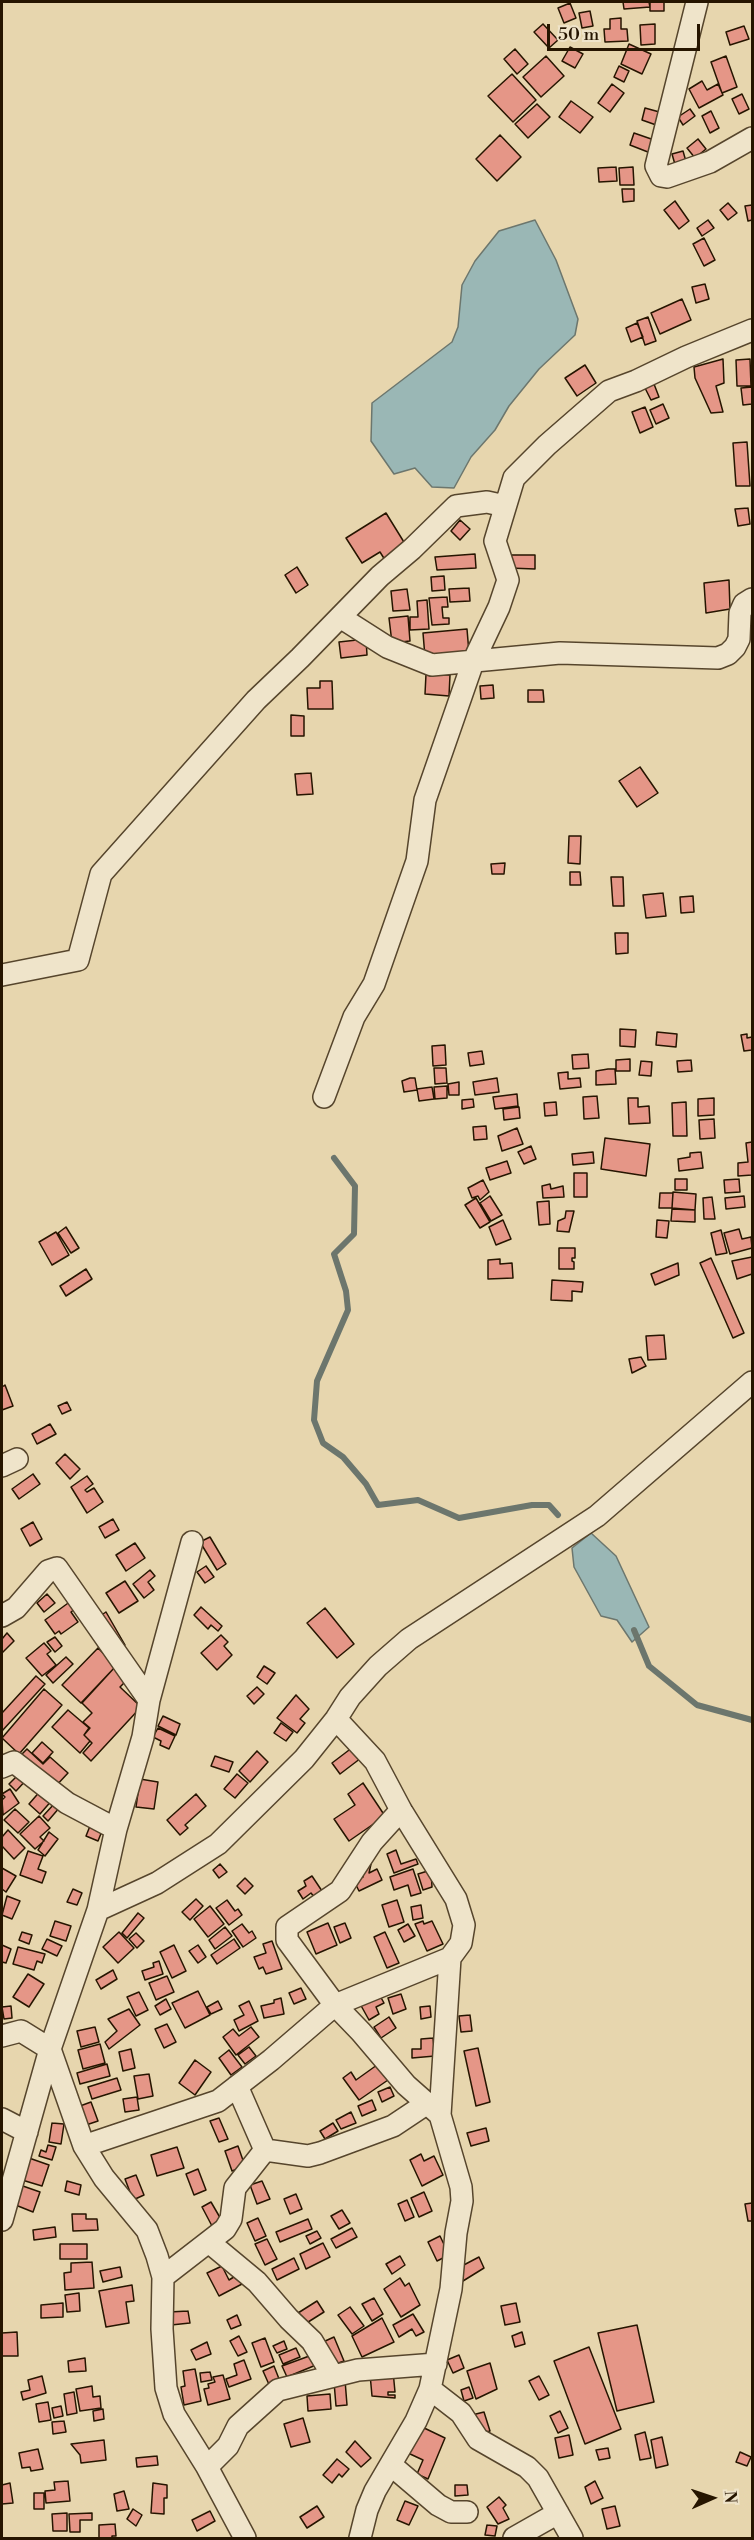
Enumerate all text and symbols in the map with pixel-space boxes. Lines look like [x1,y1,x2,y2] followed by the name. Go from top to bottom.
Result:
[550,12,703,50] scale bar
[558,23,599,46] text: 50 m
[682,2468,742,2528] north arrow
[720,2490,740,2504] text: N

